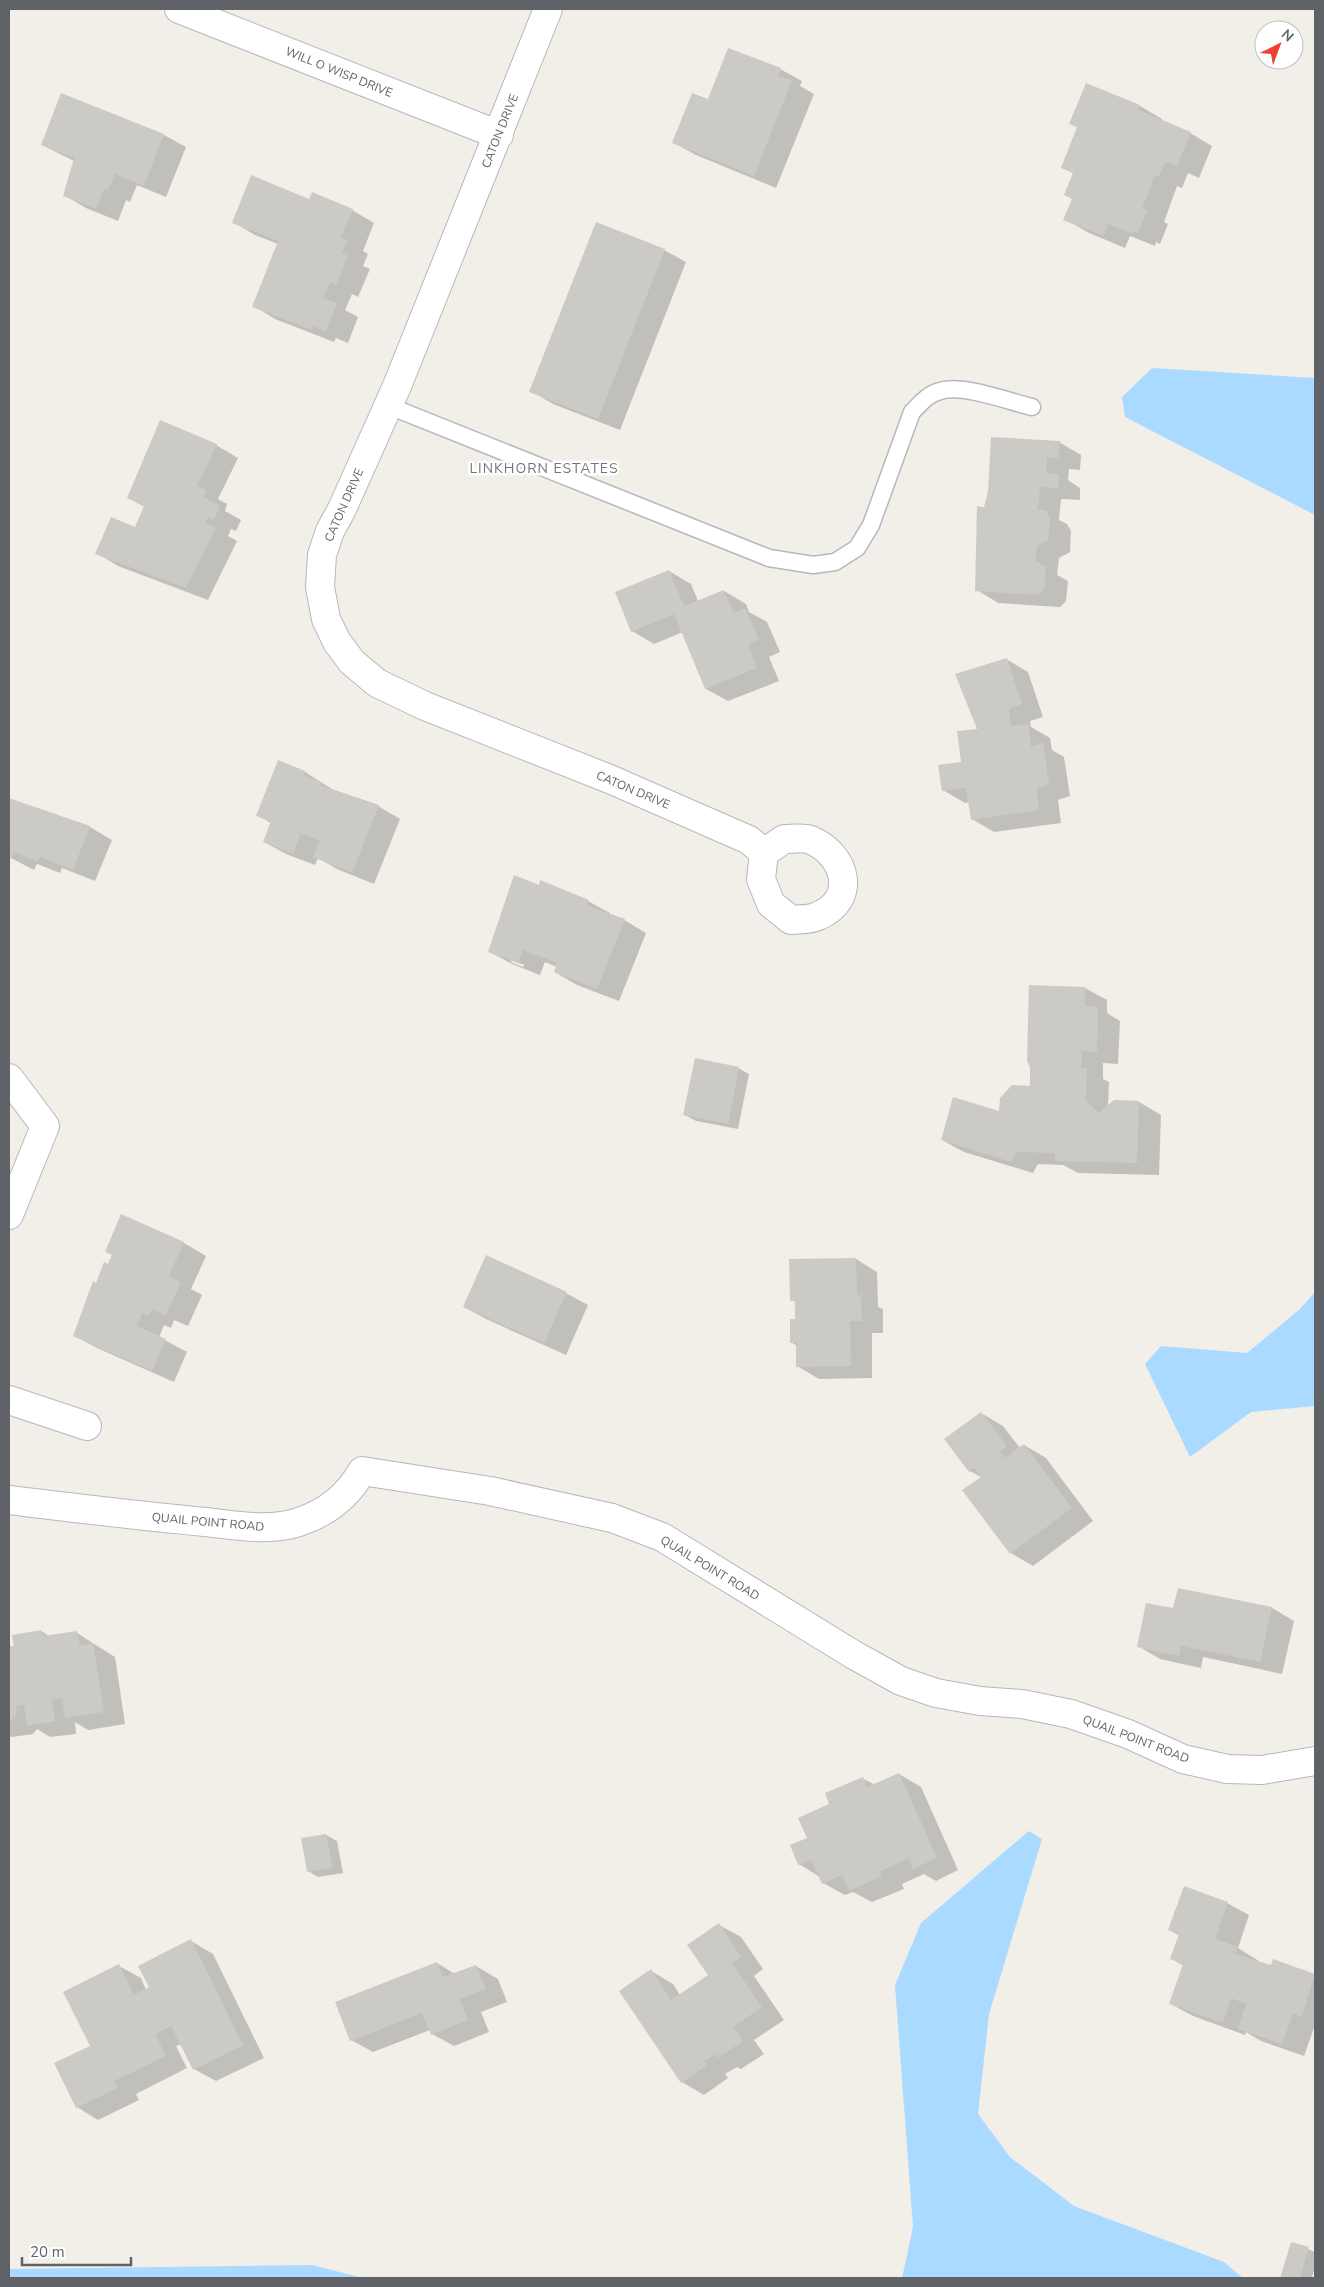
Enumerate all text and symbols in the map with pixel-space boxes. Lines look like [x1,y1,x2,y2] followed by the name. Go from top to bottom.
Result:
[1254,20,1304,70] north arrow
[1277,25,1298,46] text: N
[283,43,395,101] street label: WILL O WISP DRIVE
[478,91,522,171] street label: CATON DRIVE
[470,459,619,478] district label: LINKHORN ESTATES
[321,466,367,544] street label: CATON DRIVE
[594,767,672,813] street label: CATON DRIVE
[151,1509,265,1535] street label: QUAIL POINT ROAD
[657,1532,763,1604] street label: QUAIL POINT ROAD
[1080,1711,1192,1767] street label: QUAIL POINT ROAD
[22,2234,131,2266] scale bar
[30,2242,65,2262] text: 20 m

